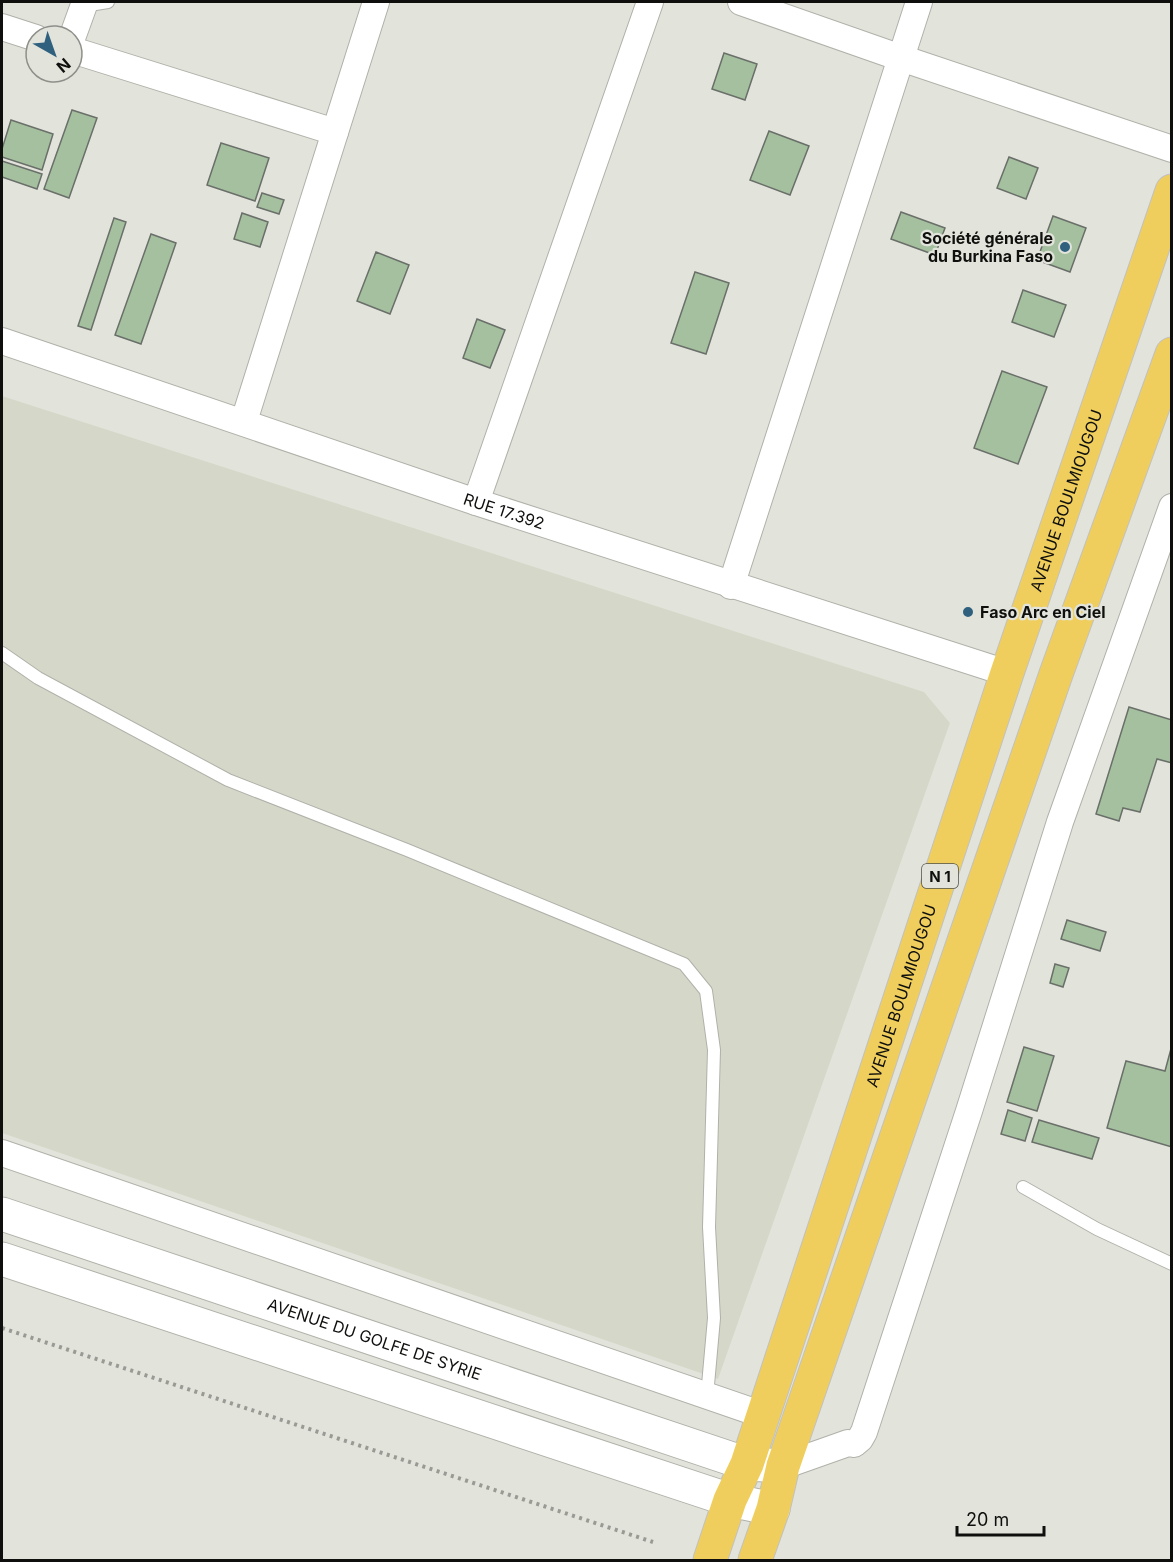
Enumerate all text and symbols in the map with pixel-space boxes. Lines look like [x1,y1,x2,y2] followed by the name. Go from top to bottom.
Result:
[24,24,84,84] north arrow
[53,54,75,77] text: N
[922,228,1053,266] place label: Société générale du Burkina Faso
[1058,240,1072,254] marker: Société générale du Burkina Faso
[1026,407,1106,594] street label: AVENUE BOULMIOUGOU
[461,489,547,533] street label: RUE 17.392
[980,602,1106,622] place label: Faso Arc en Ciel
[961,605,975,619] marker: Faso Arc en Ciel
[922,864,958,888] road number: N 1
[862,902,940,1090] street label: AVENUE BOULMIOUGOU
[265,1294,484,1384] street label: AVENUE DU GOLFE DE SYRIE
[957,1499,1044,1537] scale bar
[966,1509,1009,1530] text: 20 m

